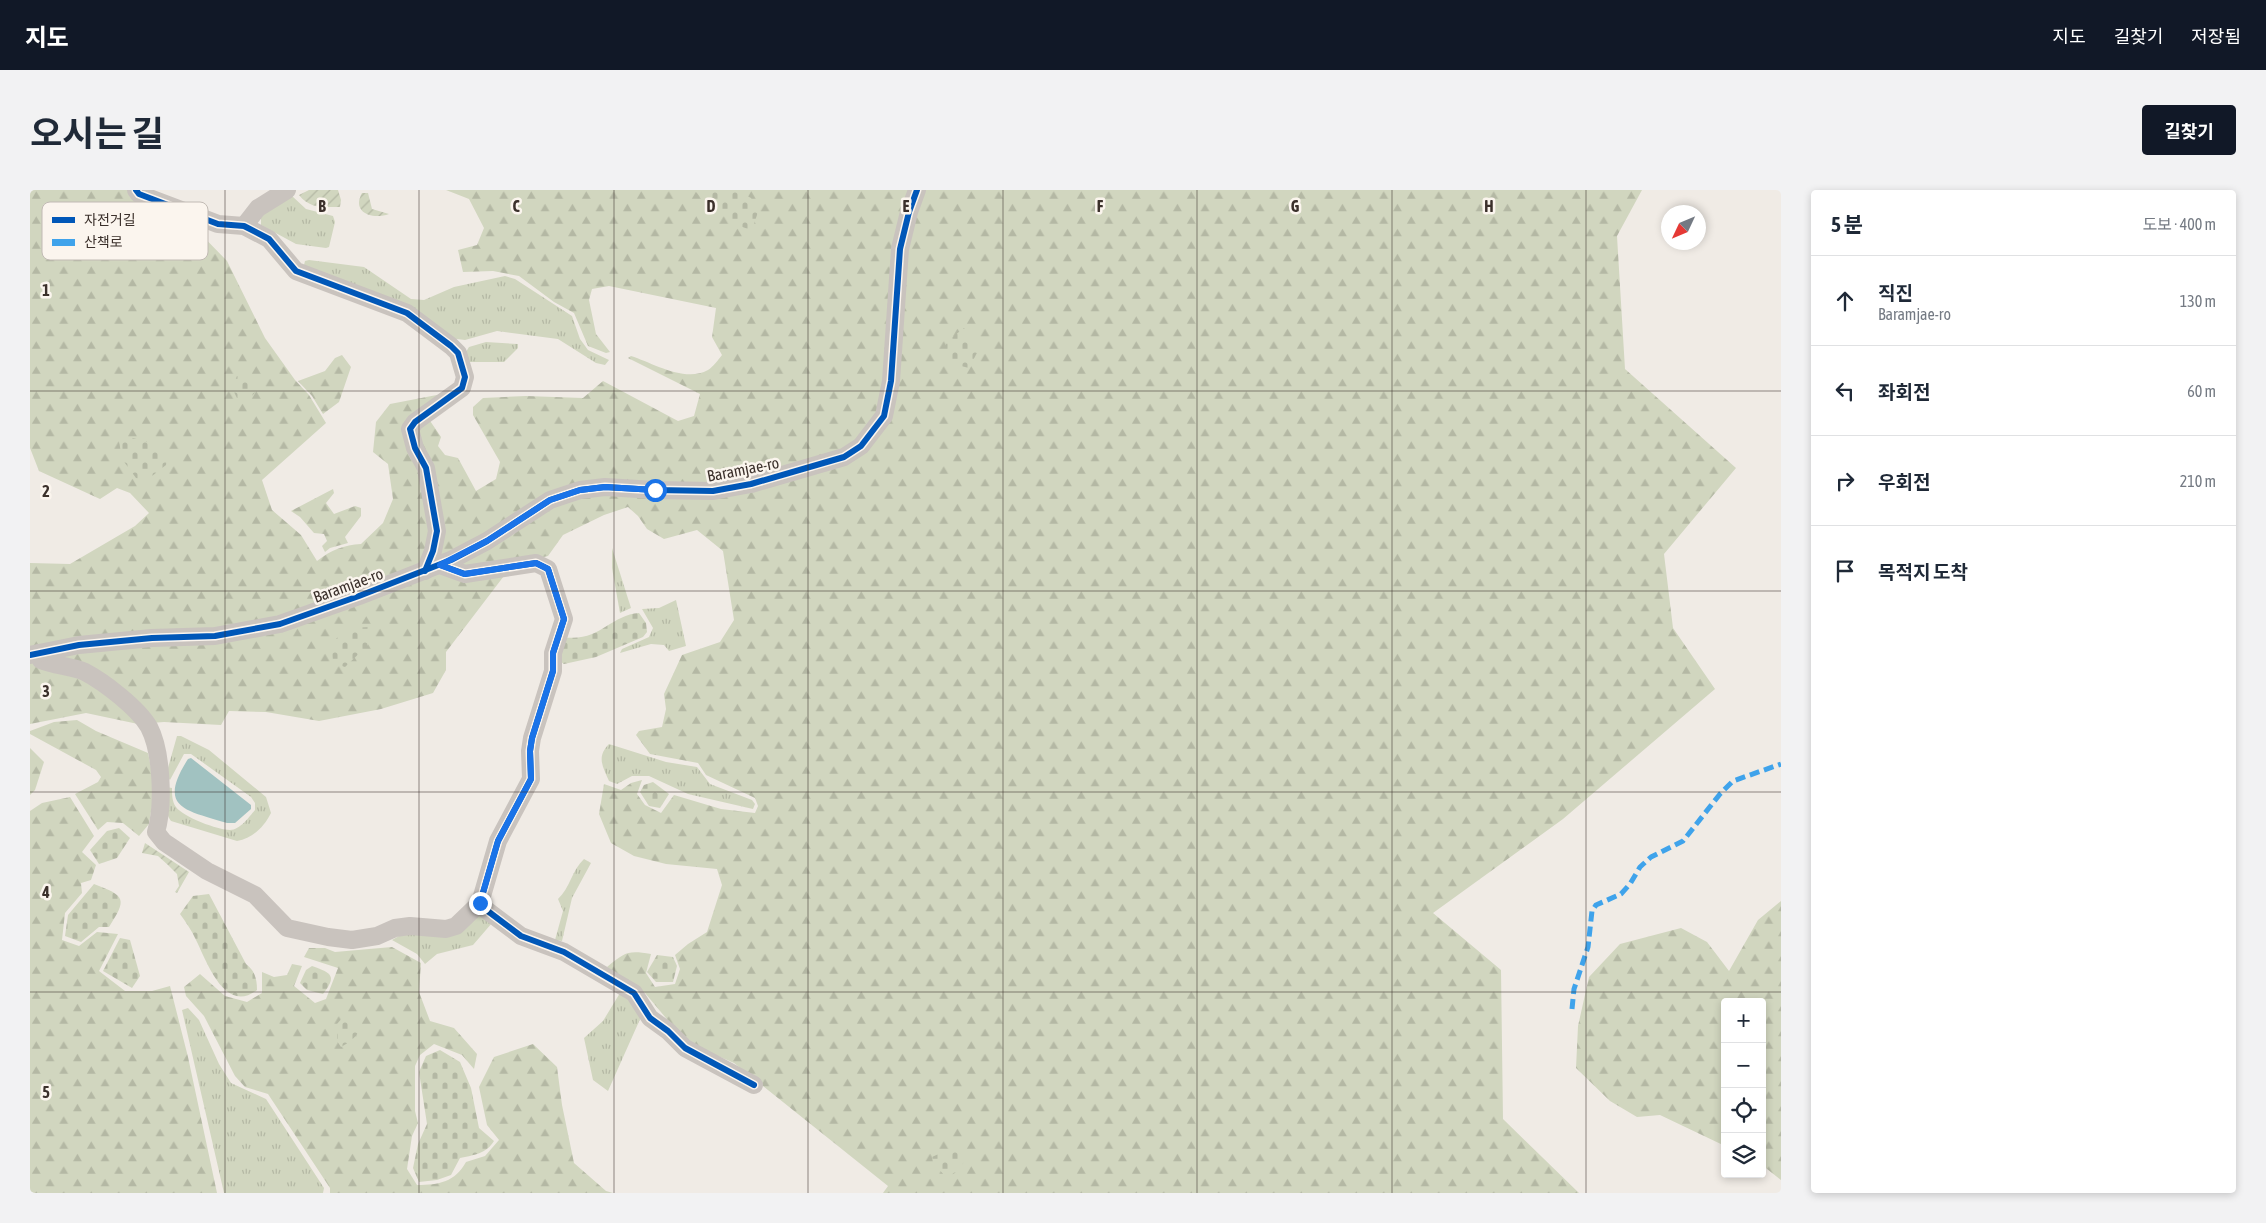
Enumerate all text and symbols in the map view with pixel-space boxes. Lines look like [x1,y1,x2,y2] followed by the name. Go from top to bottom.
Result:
[25,24,69,51] text: 지도
[2053,26,2086,47] text: 지도
[2114,26,2163,47] text: 길찾기
[2191,26,2241,47] text: 저장됨
[2142,105,2236,155] button: 길찾기
[30,113,164,153] text: 오시는 길
[318,197,326,215] text: B
[512,197,520,215] text: C
[707,197,716,215] text: D
[903,197,910,215] text: E
[1097,197,1104,215] text: F
[1291,197,1300,215] text: G
[1484,197,1494,215] text: H
[42,202,208,260] legend
[1661,205,1706,250] north arrow
[84,212,136,228] text: 자전거길
[1831,212,1863,236] text: 5 분
[2142,215,2216,233] text: 도보 · 400 m
[84,234,123,250] text: 산책로
[42,281,50,299] text: 1
[1878,282,1913,304] text: 직진
[1831,287,1859,315] icon: ahead
[2180,292,2216,310] text: 130 m
[1878,305,1951,323] text: Baramjae-ro
[1831,377,1859,405] icon: left
[1878,381,1930,403] text: 좌회전
[2187,382,2216,400] text: 60 m
[705,453,781,486] street label: Baramjae-ro
[1831,467,1859,495] icon: right
[1878,471,1930,493] text: 우회전
[2180,472,2216,490] text: 210 m
[644,479,667,502] route start
[42,482,50,500] text: 2
[1831,557,1859,585] icon: arrive
[1878,561,1968,583] text: 목적지 도착
[311,564,386,607] street label: Baramjae-ro
[42,682,50,700] text: 3
[41,883,50,901] text: 4
[469,892,492,915] route end
[1721,998,1766,1178] map controls
[1721,998,1766,1043] button: +
[1721,1043,1766,1088] button: −
[42,1083,50,1101] text: 5
[1721,1088,1766,1133] button: locate
[1721,1133,1766,1178] button: layers

